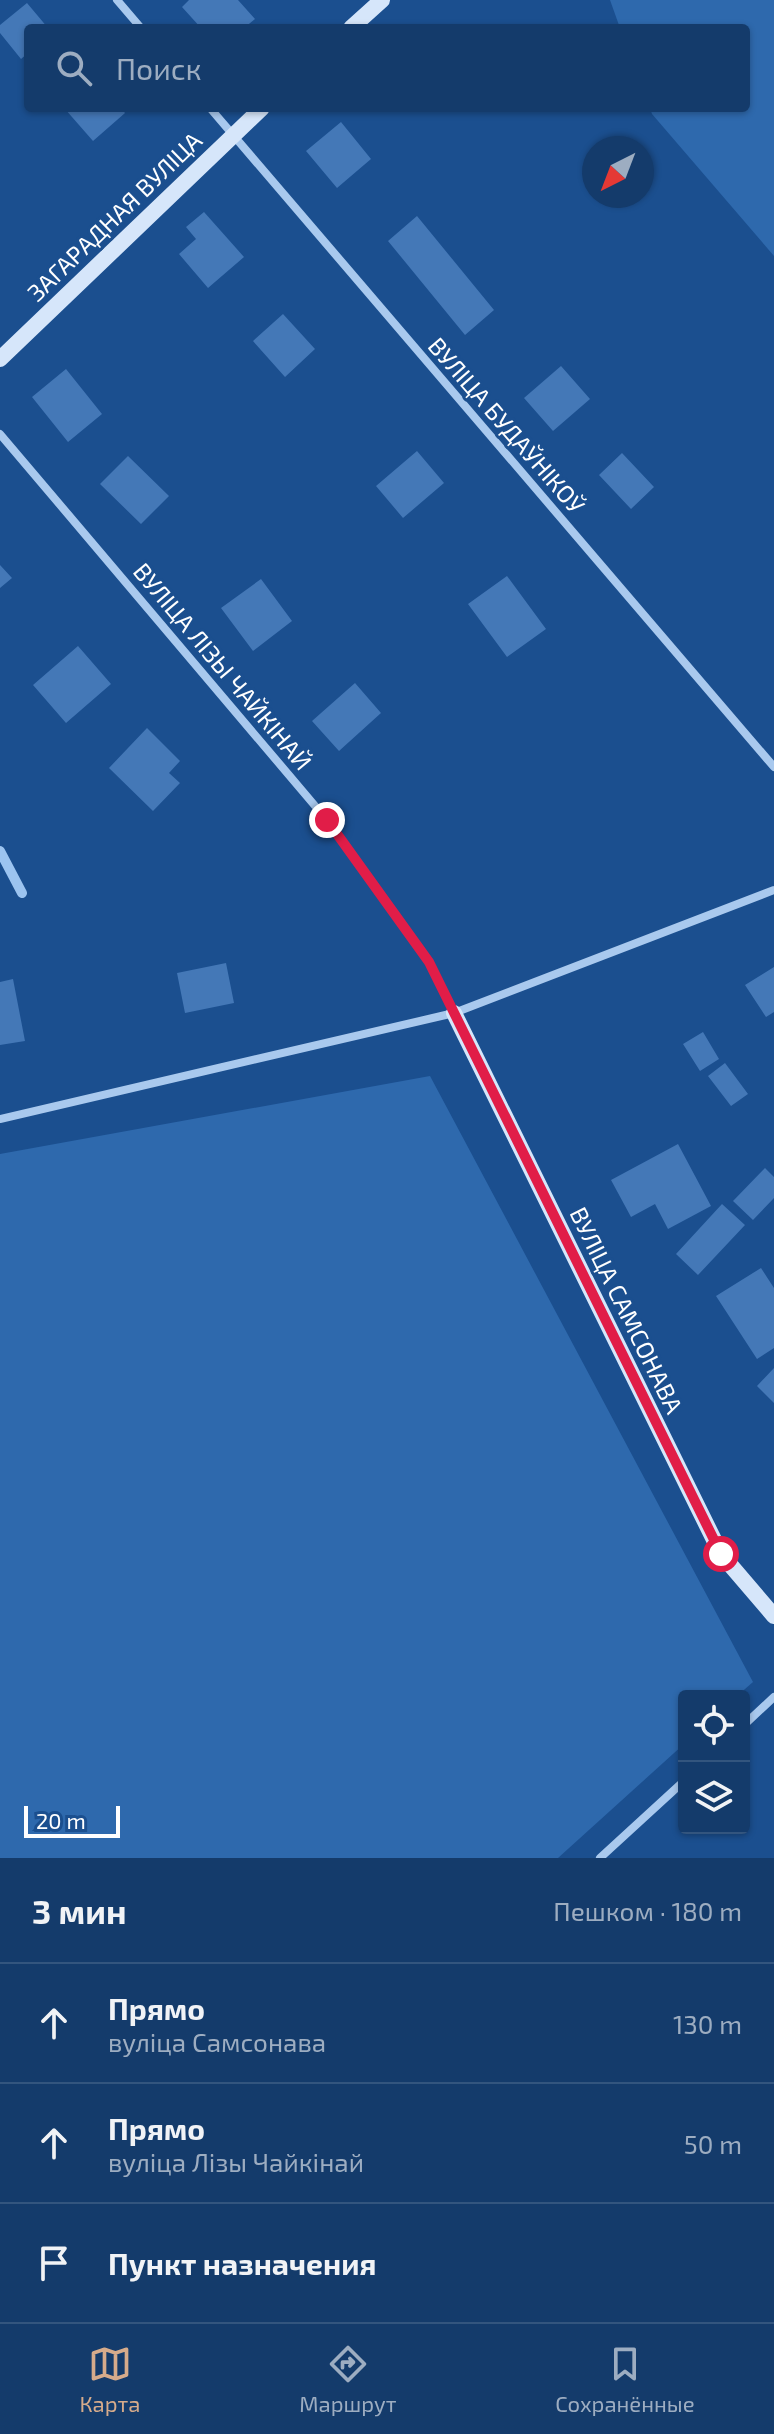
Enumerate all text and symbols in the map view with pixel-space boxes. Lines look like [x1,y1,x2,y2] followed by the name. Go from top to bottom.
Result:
[24,24,750,112] search box
[52,46,96,90] icon: search
[116,50,202,86] text: Поиск
[21,125,207,307] street label: ЗАГАРАДНАЯ ВУЛІЦА
[582,136,654,208] north arrow
[423,331,592,519] street label: ВУЛІЦА БУДАЎНІКОЎ
[128,556,318,776] street label: ВУЛІЦА ЛІЗЫ ЧАЙКІНАЙ
[309,802,345,838] route end
[564,1202,690,1418] street label: ВУЛІЦА САМСОНАВА
[703,1536,739,1572] route start
[678,1690,750,1834] map controls
[678,1690,750,1762] button: locate
[678,1762,750,1834] button: layers
[24,1802,120,1838] scale bar
[36,1807,86,1833] text: 20 m
[32,1890,127,1931] text: 3 мин
[553,1895,742,1926] text: Пешком · 180 m
[108,1990,205,2026] text: Прямо
[32,2001,76,2045] icon: ahead
[673,2008,742,2039] text: 130 m
[108,2026,326,2057] text: вуліца Самсонава
[108,2110,205,2146] text: Прямо
[32,2121,76,2165] icon: ahead
[684,2128,742,2159] text: 50 m
[108,2146,364,2177] text: вуліца Лізы Чайкінай
[32,2241,76,2285] icon: arrive
[108,2245,376,2281] text: Пункт назначения
[79,2342,140,2416] tab: Карта
[299,2342,396,2416] tab: Маршрут
[555,2342,695,2416] tab: Сохранённые

